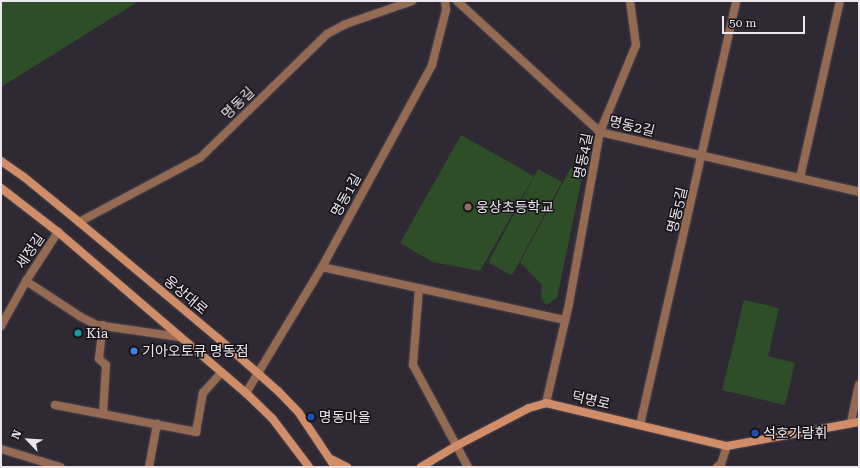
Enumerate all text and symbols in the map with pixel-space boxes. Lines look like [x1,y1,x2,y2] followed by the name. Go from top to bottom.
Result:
[724,8,807,34] scale bar
[729,16,756,30] text: 50 m
[218,84,258,122] street label: 명동길
[607,113,657,139] street label: 명동2길
[570,132,596,180] street label: 명동4길
[327,171,365,219] street label: 명동1길
[664,185,690,235] street label: 명동5길
[476,199,553,215] place label: 웅상초등학교
[463,202,473,212] marker: 웅상초등학교
[12,230,48,272] street label: 세정길
[161,272,211,318] street label: 웅상대로
[86,325,108,341] place label: Kia
[73,328,83,338] marker: Kia
[142,343,249,359] place label: 기아오토큐 명동점
[129,346,139,356] marker: 기아오토큐 명동점
[570,387,612,413] street label: 덕명로
[319,409,371,425] place label: 명동마을
[306,412,316,422] marker: 명동마을
[8,420,48,460] north arrow
[763,425,827,441] place label: 석호가람휘
[9,428,24,441] text: N
[750,428,760,438] marker: 석호가람휘

